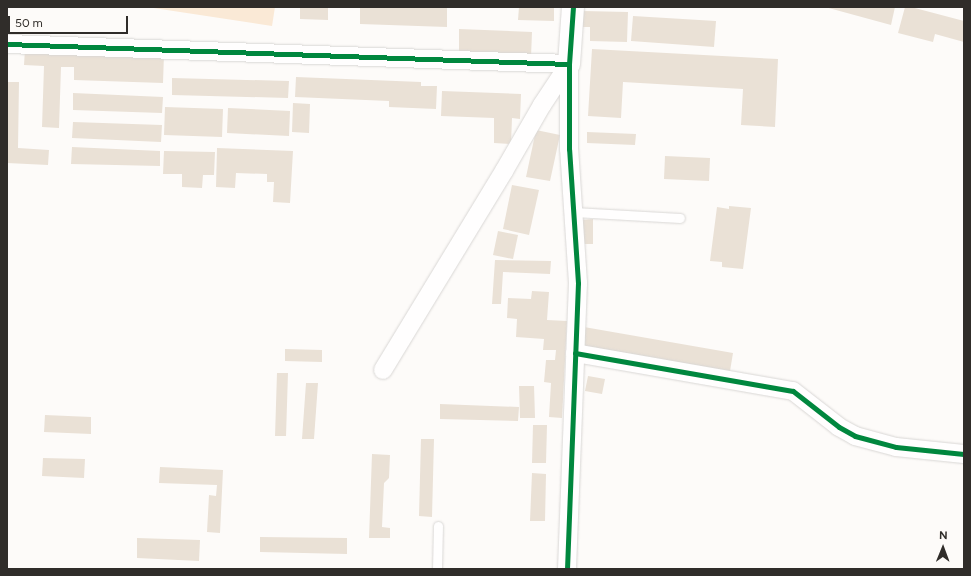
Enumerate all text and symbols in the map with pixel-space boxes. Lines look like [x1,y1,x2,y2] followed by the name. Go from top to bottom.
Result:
[10,8,130,34] scale bar
[15,16,43,30] text: 50 m
[923,528,963,568] north arrow
[939,529,948,542] text: N

